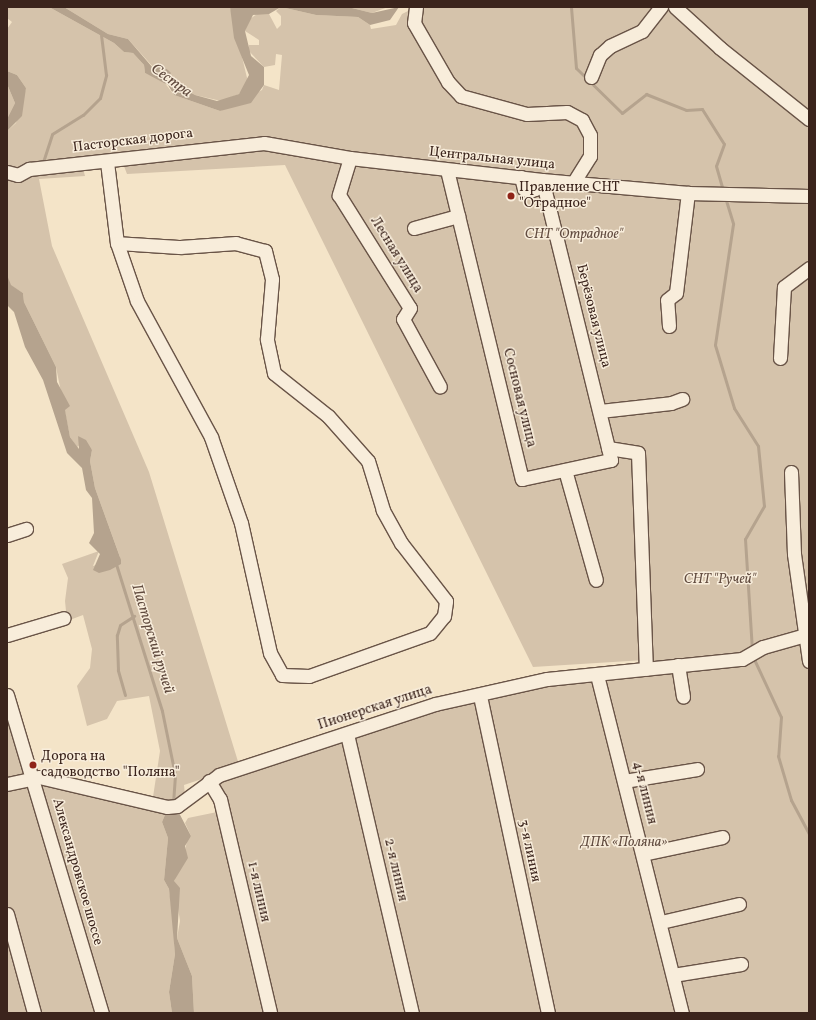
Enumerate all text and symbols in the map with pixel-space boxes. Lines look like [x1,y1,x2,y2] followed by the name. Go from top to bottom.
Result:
[147,60,195,102] water label: Сестра
[72,125,194,157] street label: Пасторская дорога
[428,144,556,174] street label: Центральная улица
[519,180,620,212] place label: Правление СНТ "Отрадное"
[506,191,516,201] marker: Правление СНТ "Отрадное"
[366,214,426,296] street label: Лесная улица
[525,227,623,243] park label: СНТ "Отрадное"
[572,262,614,370] street label: Берёзовая улица
[499,347,539,449] street label: Сосновая улица
[684,572,756,588] park label: СНТ "Ручей"
[127,582,177,696] water label: Пасторский ручей
[316,682,434,734] street label: Пионерская улица
[41,749,180,782] place label: Дорога на садоводство "Поляна"
[28,760,38,770] marker: Дорога на садоводство "Поляна"
[628,760,660,826] street label: 4-я линия
[48,797,106,947] street label: Александровское шоссе
[514,818,544,884] street label: 3-я линия
[580,835,668,851] park label: ДПК «Поляна»
[380,837,410,903] street label: 2-я линия
[243,860,273,924] street label: 1-я линия

